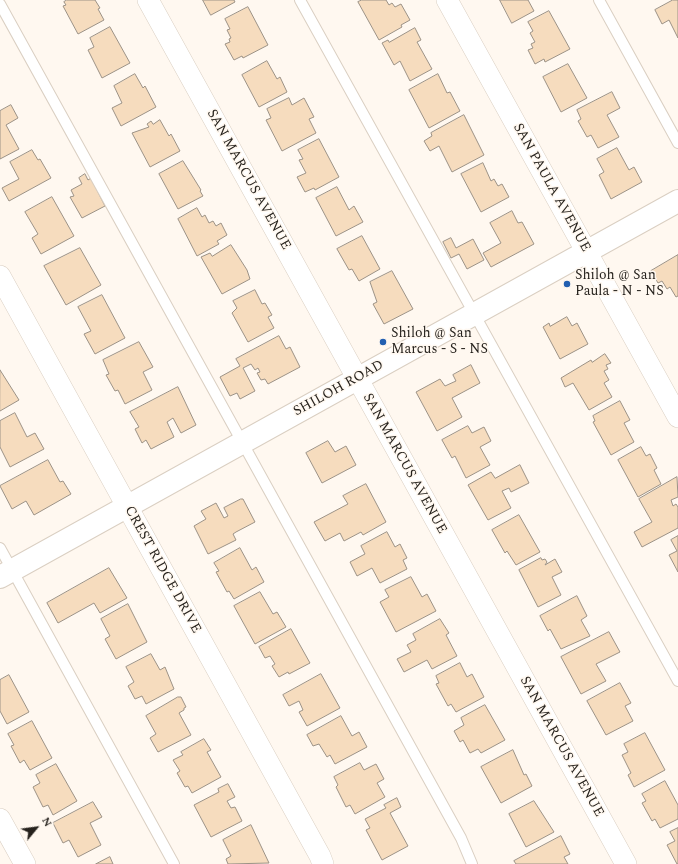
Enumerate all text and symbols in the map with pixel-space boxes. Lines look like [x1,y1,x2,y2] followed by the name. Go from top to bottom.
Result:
[202,107,294,253] street label: SAN MARCUS AVENUE
[509,121,593,255] street label: SAN PAULA AVENUE
[575,268,664,300] place label: Shiloh @ San Paula - N - NS
[562,279,572,289] marker: Shiloh @ San Paula - N - NS
[391,326,488,358] place label: Shiloh @ San Marcus - S - NS
[378,337,388,347] marker: Shiloh @ San Marcus - S - NS
[291,357,387,421] street label: SHILOH ROAD
[358,391,450,537] street label: SAN MARCUS AVENUE
[120,503,204,637] street label: CREST RIDGE DRIVE
[515,674,607,820] street label: SAN MARCUS AVENUE
[16,808,56,848] north arrow
[37,814,57,830] text: N

